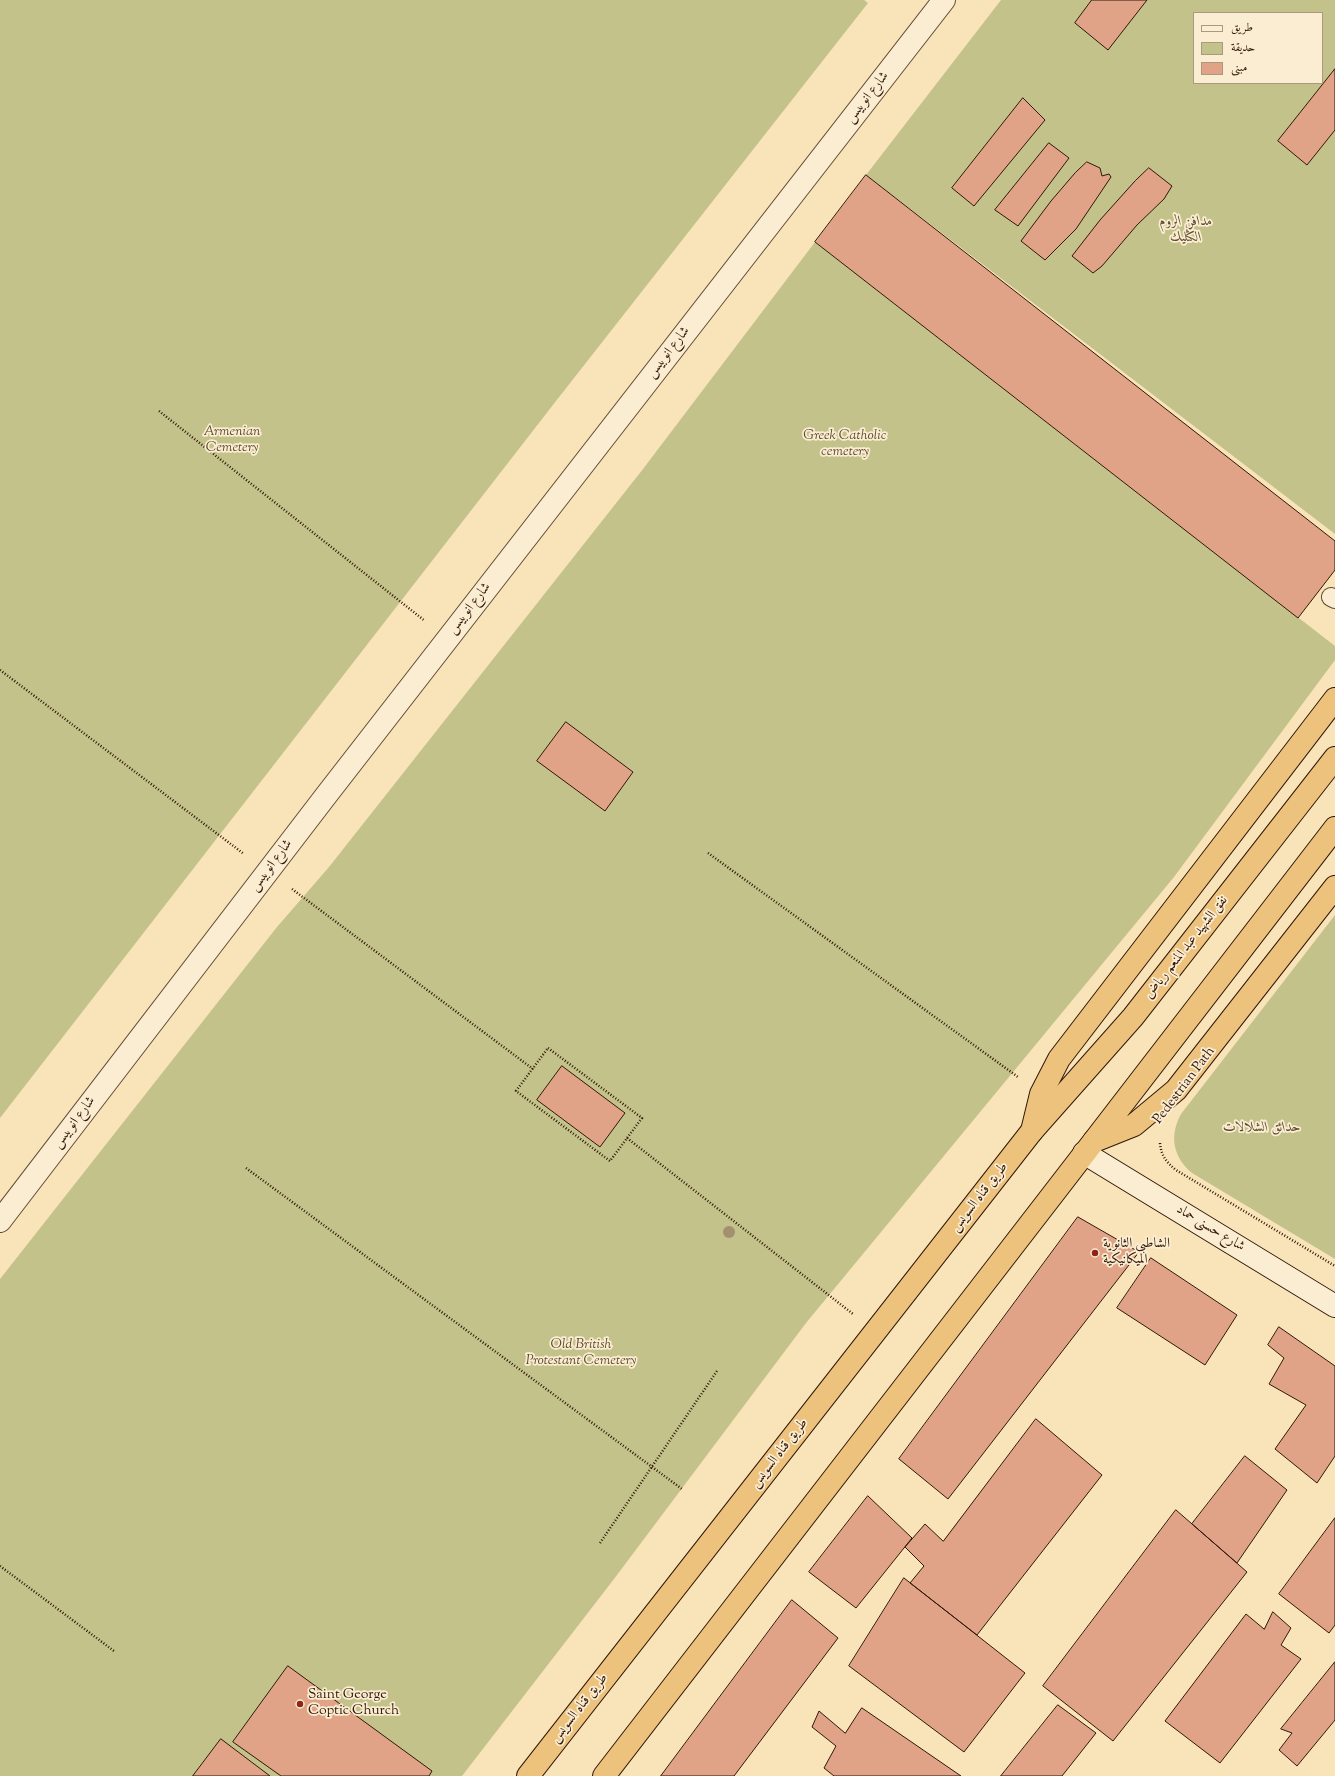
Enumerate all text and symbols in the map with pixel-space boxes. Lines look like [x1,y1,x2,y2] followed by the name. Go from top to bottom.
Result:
[1193,12,1323,84] legend
[1231,19,1253,37] text: طريق
[1231,39,1255,57] text: حديقة
[1231,59,1247,77] text: مبنى
[843,69,893,127] street label: شارع انوبيس
[1160,215,1212,248] park label: مدافن الروم الكثليك
[644,324,694,382] street label: شارع انوبيس
[204,425,260,458] park label: Armenian Cemetery
[803,429,887,462] park label: Greek Catholic cemetery
[445,580,495,638] street label: شارع انوبيس
[247,837,297,895] street label: شارع انوبيس
[1141,893,1233,1003] street label: نفق الشهيد عبد المنعم رياض
[1151,1044,1219,1128] street label: Pedestrian Path
[50,1094,100,1152] street label: شارع انوبيس
[1223,1121,1301,1137] park label: حدائق الشلالات
[948,1160,1012,1236] street label: طريق قناه السويس
[1173,1202,1247,1256] street label: شارع حسنى حماد
[1103,1237,1170,1270] place label: الشاطبي الثانوية الميكانيكية
[1090,1248,1100,1258] marker: الشاطبي الثانوية الميكانيكية
[526,1338,636,1370] park label: Old British Protestant Cemetery
[748,1416,812,1492] street label: طريق قناه السويس
[548,1671,612,1747] street label: طريق قناه السويس
[308,1688,399,1720] place label: Saint George Coptic Church
[295,1699,305,1709] marker: Saint George Coptic Church

